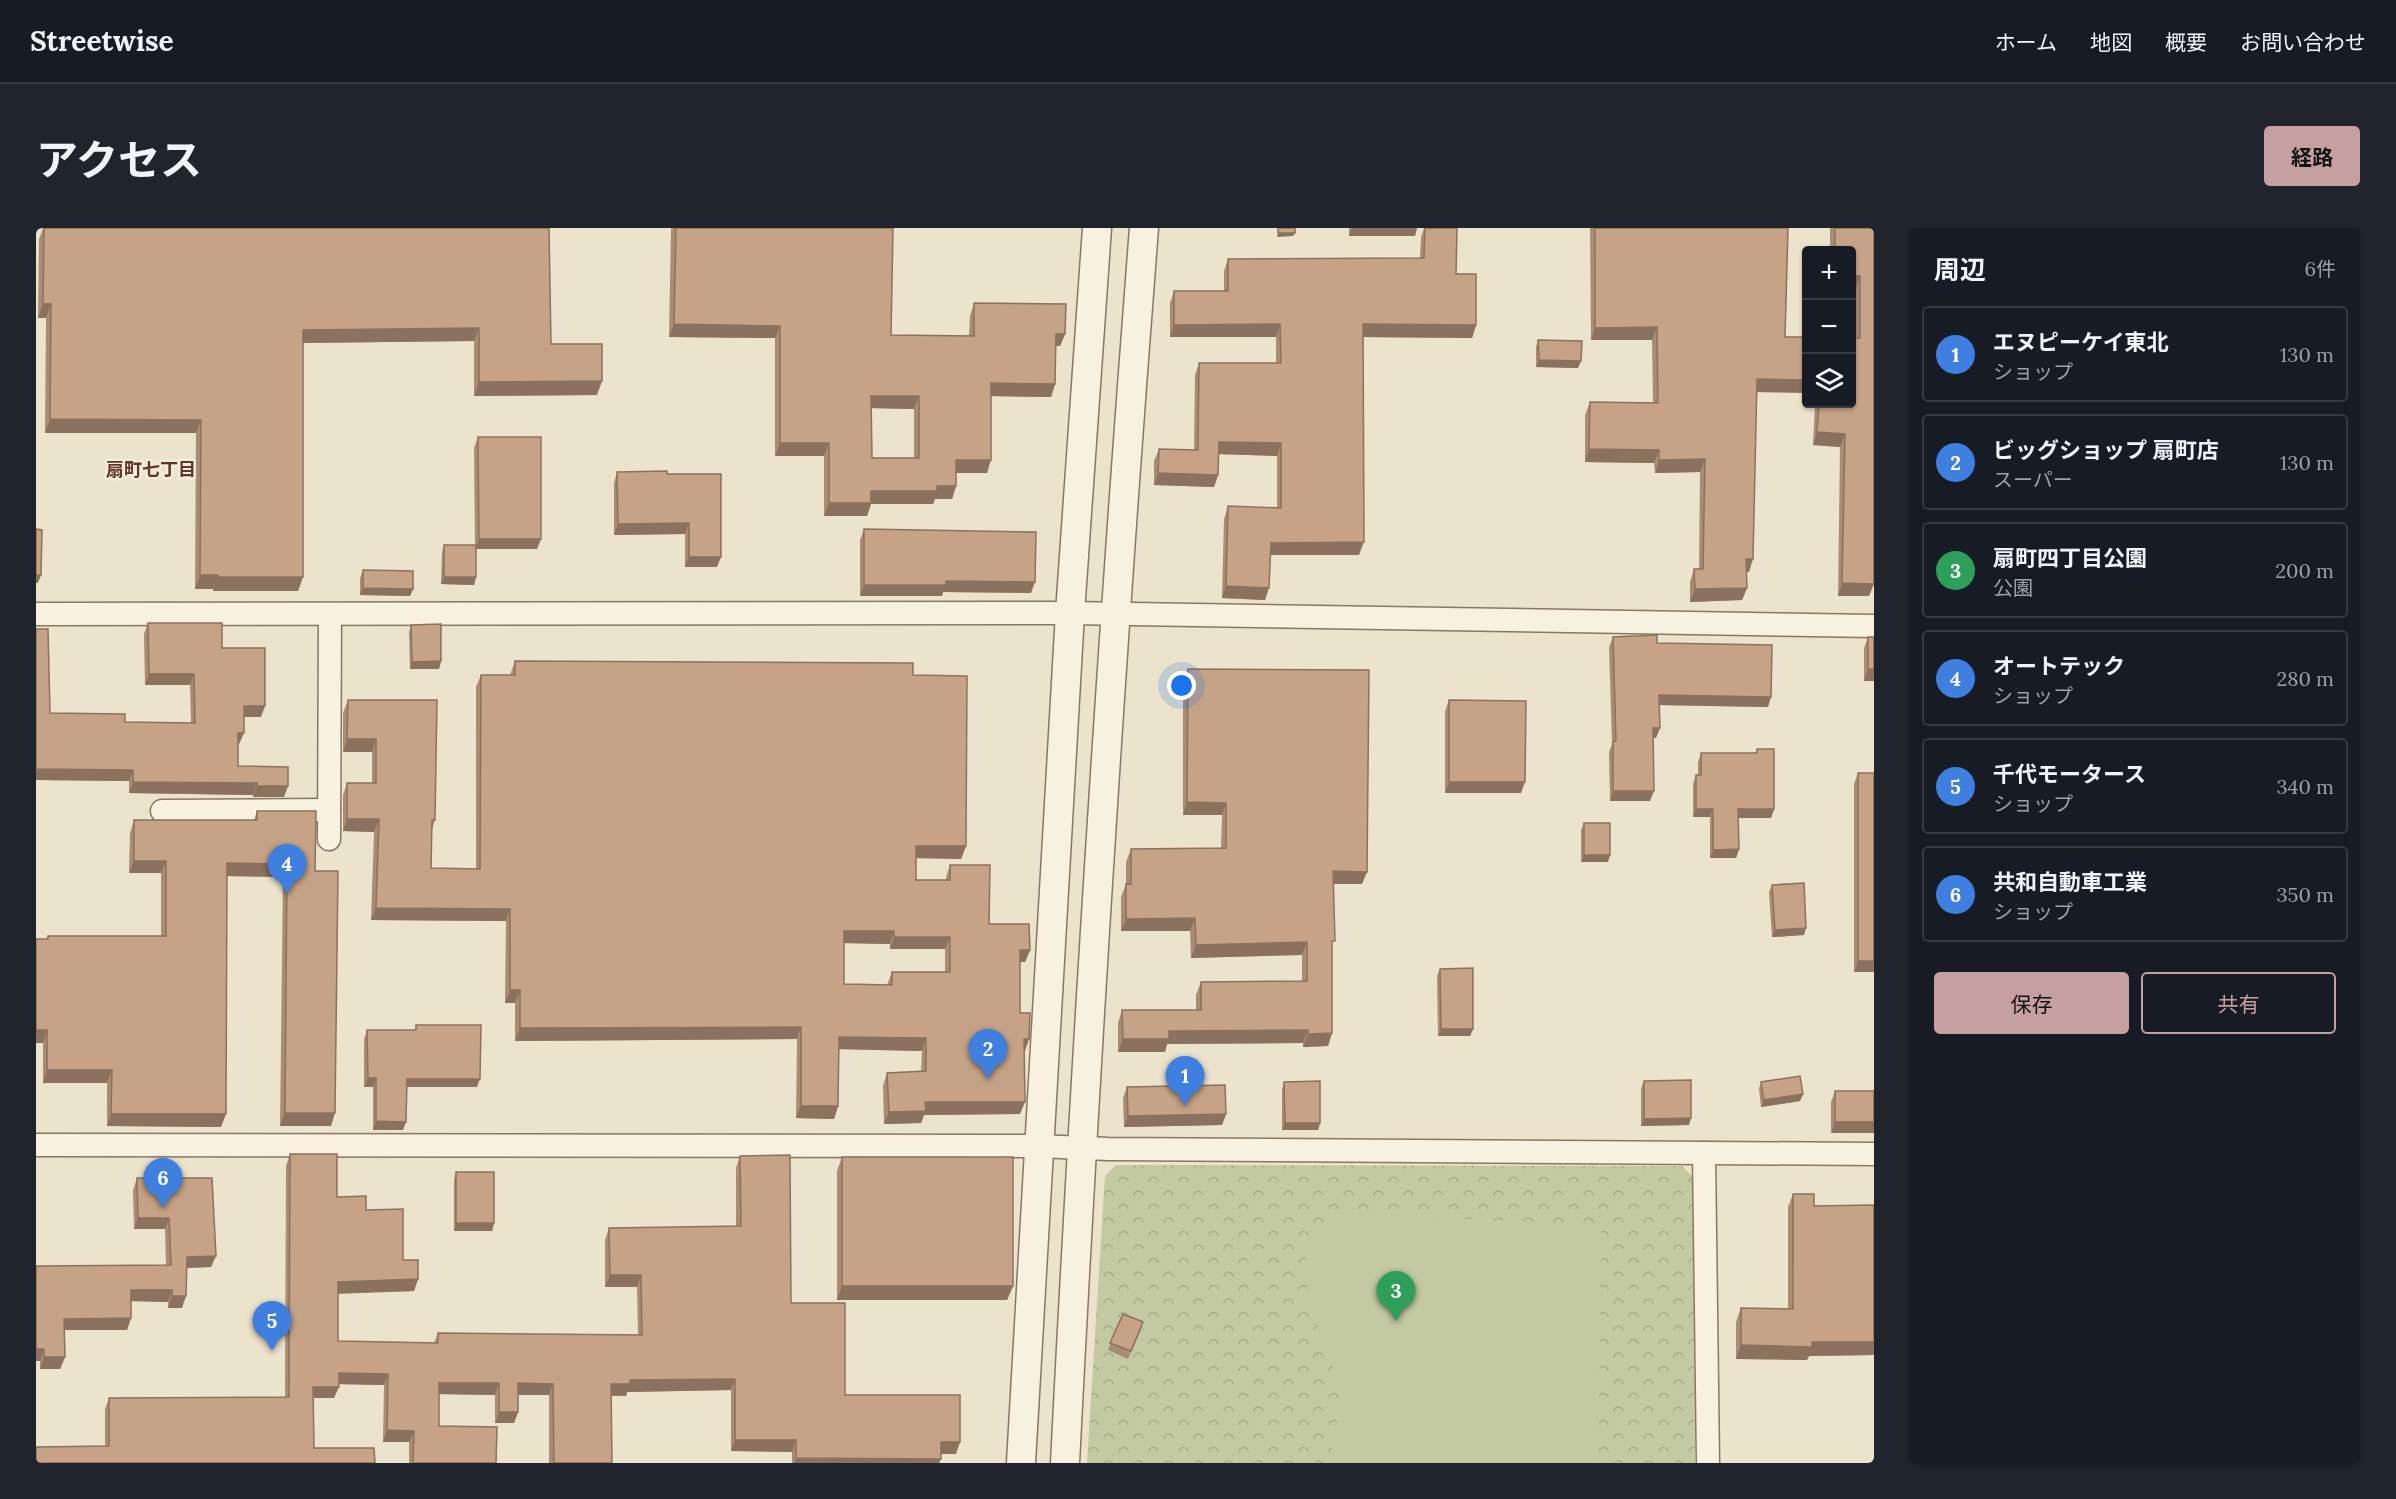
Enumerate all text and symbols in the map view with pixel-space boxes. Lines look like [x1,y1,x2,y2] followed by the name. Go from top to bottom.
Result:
[30,23,174,59] text: Streetwise
[1995,29,2057,56] text: ホーム
[2090,29,2132,56] text: 地図
[2165,29,2207,56] text: 概要
[2240,29,2366,56] text: お問い合わせ
[2264,126,2360,186] button: 経路
[36,133,202,187] text: アクセス
[1802,246,1856,408] map controls
[1802,246,1856,300] button: +
[1934,253,1986,286] text: 周辺
[2304,256,2336,281] text: 6件
[1802,300,1856,354] button: −
[1993,328,2169,356] text: エヌピーケイ東北
[1951,342,1960,367] text: 1
[2280,342,2334,367] text: 130 m
[1802,354,1856,408] button: layers
[1993,359,2073,384] text: ショップ
[1993,436,2219,464] text: ビッグショップ 扇町店
[1950,450,1961,475] text: 2
[2280,450,2334,475] text: 130 m
[106,458,196,481] district label: 扇町七丁目
[1993,467,2073,492] text: スーパー
[1993,544,2147,572] text: 扇町四丁目公園
[1950,558,1961,583] text: 3
[2275,558,2334,583] text: 200 m
[1993,575,2033,600] text: 公園
[1993,652,2125,680] text: オートテック
[1950,666,1961,691] text: 4
[2276,666,2334,691] text: 280 m
[1167,671,1196,700] your location
[1993,683,2073,708] text: ショップ
[1993,760,2146,788] text: 千代モータース
[1950,774,1961,799] text: 5
[2276,774,2334,799] text: 340 m
[1993,791,2073,816] text: ショップ
[268,844,306,894] pin: 4
[1993,868,2147,896] text: 共和自動車工業
[1950,882,1961,907] text: 6
[2276,882,2334,907] text: 350 m
[1993,899,2073,924] text: ショップ
[1934,972,2129,1034] button: 保存
[2141,972,2336,1034] button: 共有
[968,1030,1008,1079] pin: 2
[1166,1056,1204,1106] pin: 1
[144,1158,182,1208] pin: 6
[1376,1272,1416,1321] pin: 3
[252,1302,292,1351] pin: 5

